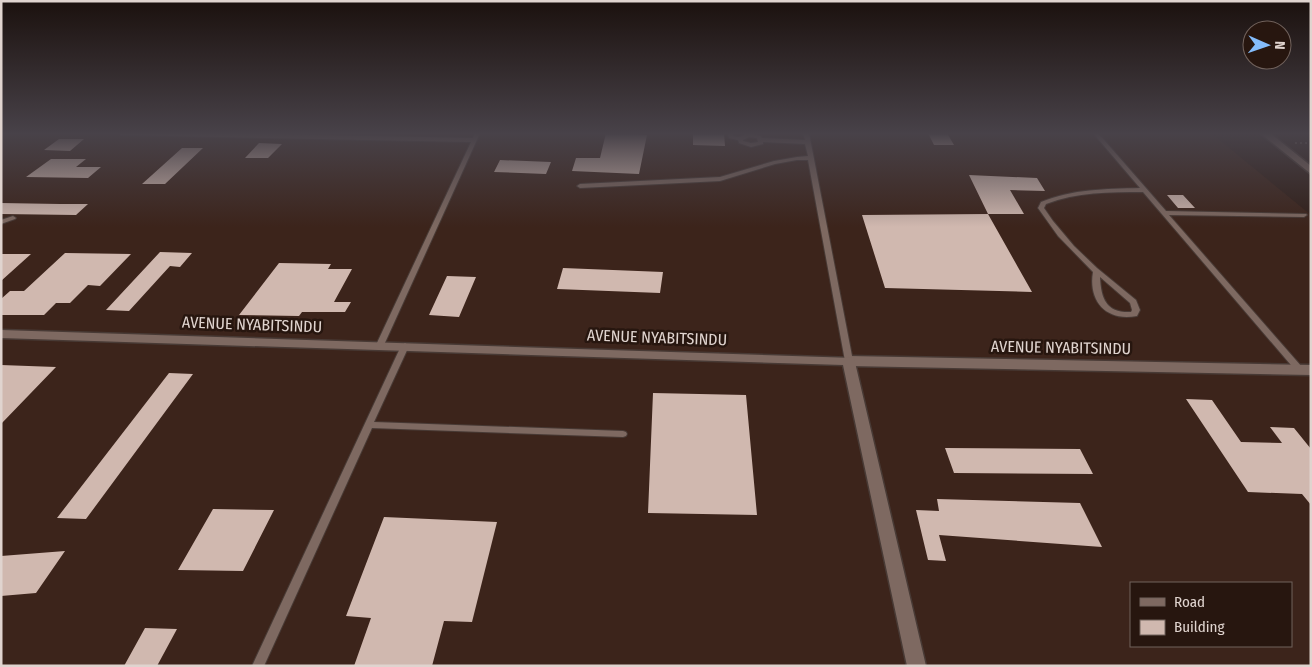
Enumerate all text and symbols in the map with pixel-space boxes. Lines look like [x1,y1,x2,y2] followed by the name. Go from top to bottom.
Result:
[1242,20,1292,70] north arrow
[1271,41,1288,50] text: N
[182,313,322,336] street label: AVENUE NYABITSINDU
[587,326,727,349] street label: AVENUE NYABITSINDU
[991,337,1131,358] street label: AVENUE NYABITSINDU
[1130,582,1292,647] legend
[1174,593,1205,611] text: Road
[1174,618,1225,636] text: Building

